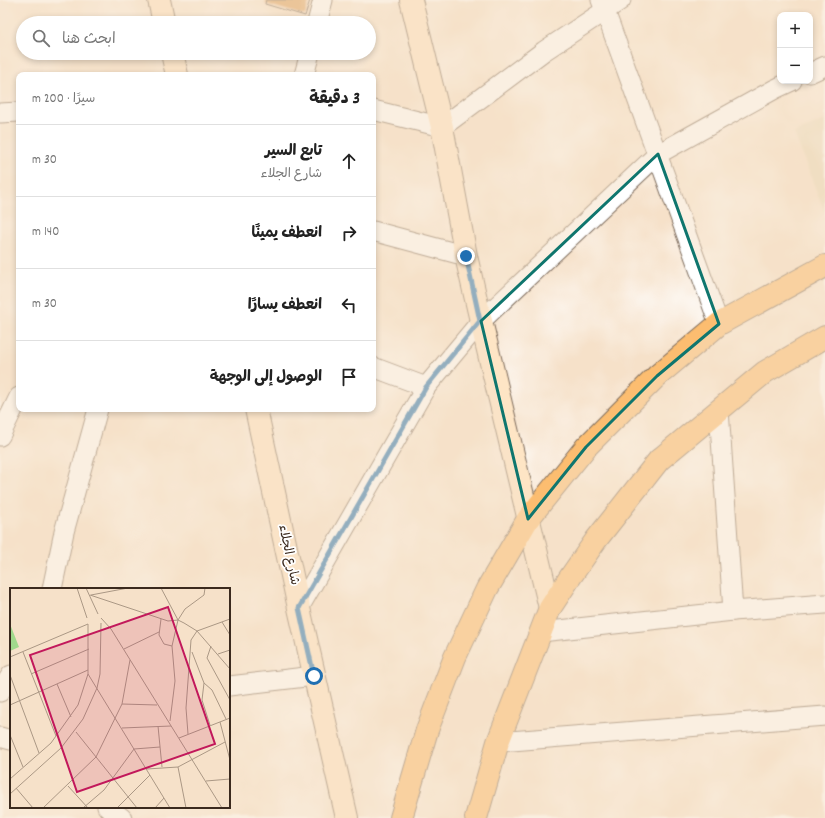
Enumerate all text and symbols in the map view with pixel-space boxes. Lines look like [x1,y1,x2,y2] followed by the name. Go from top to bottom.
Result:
[777,12,813,84] map controls
[777,12,813,48] button: +
[16,16,376,60] search box
[30,27,52,49] icon: search
[62,29,116,51] text: ابحث هنا
[777,48,813,84] button: −
[309,88,360,112] text: 3 دقيقة
[32,90,95,109] text: سيرًا · 200 m
[265,141,322,163] text: تابع السير
[338,150,360,172] icon: ahead
[32,151,57,170] text: 30 m
[261,165,322,184] text: شارع الجلاء
[338,222,360,244] icon: right
[32,223,59,242] text: 140 m
[252,223,322,245] text: انعطف يمينًا
[457,247,475,265] route end
[338,294,360,316] icon: left
[32,295,57,314] text: 30 m
[248,295,322,317] text: انعطف يسارًا
[338,366,360,388] icon: arrive
[210,367,322,389] text: الوصول إلى الوجهة
[272,523,304,587] street label: شارع الجلاء
[10,588,230,808] inset map
[305,667,323,685] route start

